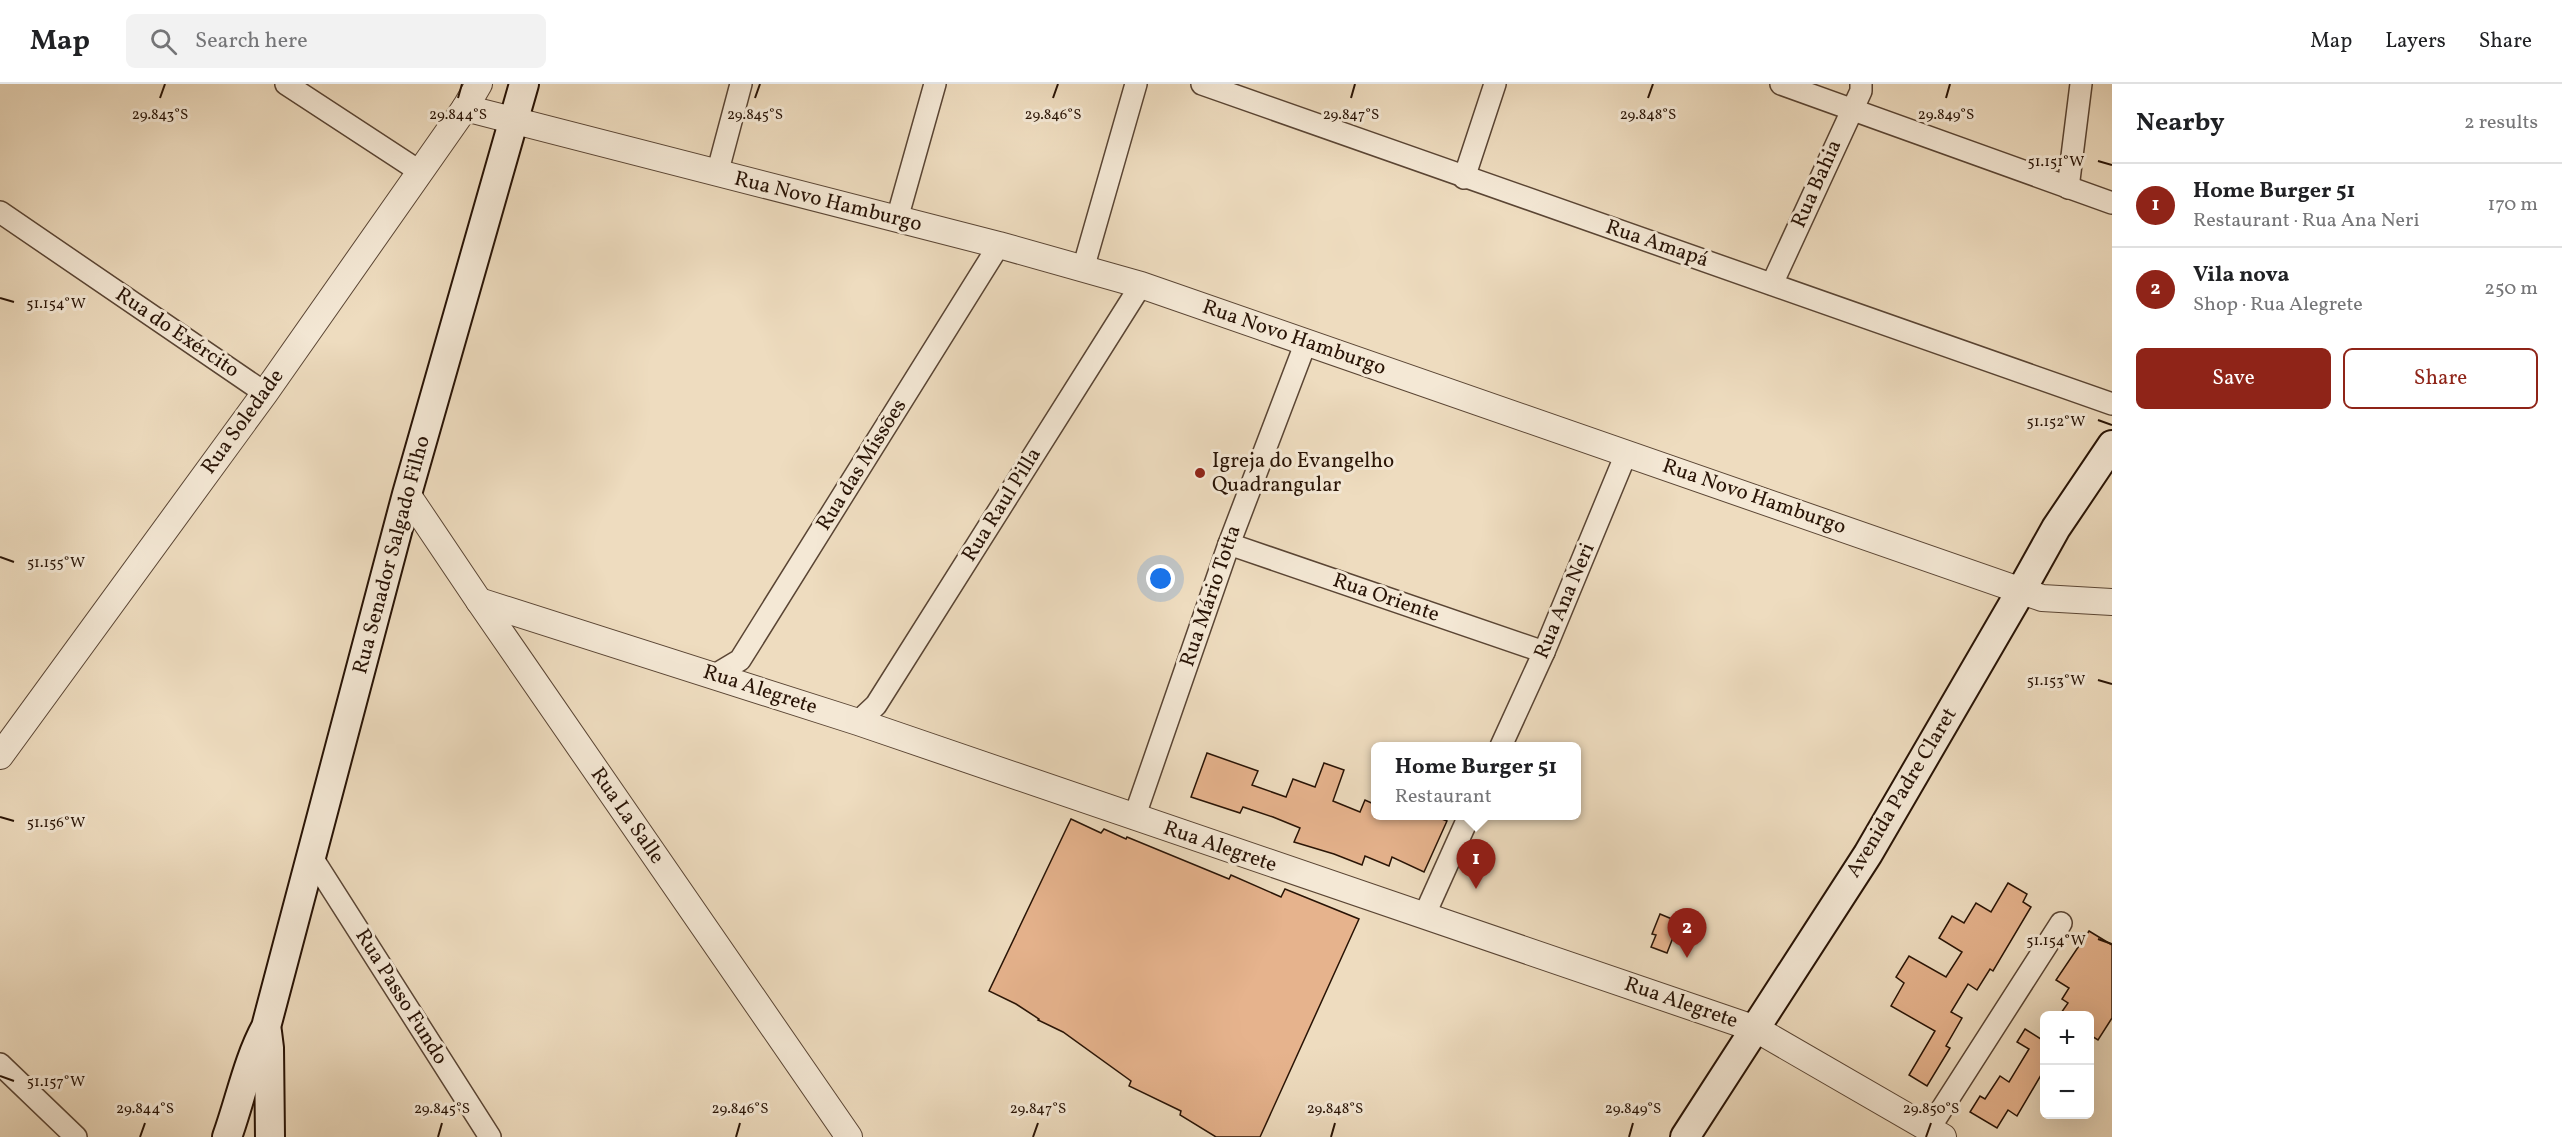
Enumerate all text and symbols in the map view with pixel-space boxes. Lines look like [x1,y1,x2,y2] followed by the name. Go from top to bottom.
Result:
[126,14,546,68] search box
[30,22,90,61] text: Map
[147,25,180,58] icon: search
[195,26,308,57] text: Search here
[2310,27,2352,56] text: Map
[2385,27,2446,56] text: Layers
[2479,27,2532,56] text: Share
[132,105,188,126] text: 29.843°S
[429,105,487,126] text: 29.844°S
[727,105,783,126] text: 29.845°S
[1025,105,1081,126] text: 29.846°S
[1323,105,1379,126] text: 29.847°S
[1620,105,1676,126] text: 29.848°S
[1918,105,1974,126] text: 29.849°S
[2136,105,2225,141] text: Nearby
[2464,109,2538,137] text: 2 results
[1785,135,1849,233] street label: Rua Bahia
[2028,152,2084,173] text: 51.151°W
[731,165,925,239] street label: Rua Novo Hamburgo
[2193,176,2355,207] text: Home Burger 51
[2151,191,2160,219] text: 1
[2488,191,2538,219] text: 170 m
[2193,207,2419,235] text: Restaurant · Rua Ana Neri
[1602,213,1712,275] street label: Rua Amapá
[2193,260,2289,291] text: Vila nova
[2150,275,2161,303] text: 2
[2484,275,2538,303] text: 250 m
[109,281,245,385] street label: Rua do Exército
[2193,291,2363,319] text: Shop · Rua Alegrete
[1198,293,1390,383] street label: Rua Novo Hamburgo
[26,294,86,315] text: 51.154°W
[2136,348,2331,409] button: Save
[2343,348,2538,409] button: Share
[195,363,291,481] street label: Rua Soledade
[810,394,914,536] street label: Rua das Missões
[2027,412,2085,433] text: 51.152°W
[346,433,438,677] street label: Rua Senador Salgado Filho
[955,442,1049,568] street label: Rua Raul Pilla
[1212,447,1394,500] place label: Igreja do Evangelho Quadrangular
[1658,452,1850,542] street label: Rua Novo Hamburgo
[1193,466,1207,480] marker: Igreja do Evangelho Quadrangular
[1173,521,1249,671] street label: Rua Mário Totta
[1528,538,1602,664] street label: Rua Ana Neri
[27,553,85,574] text: 51.155°W
[1146,564,1175,593] your location
[1329,566,1443,630] street label: Rua Oriente
[699,658,821,722] street label: Rua Alegrete
[2027,671,2085,692] text: 51.153°W
[1840,702,1964,884] street label: Avenida Padre Claret
[1371,742,1581,820] popup
[1395,752,1557,783] text: Home Burger 51
[583,762,671,870] street label: Rua La Salle
[1395,783,1492,811] text: Restaurant
[27,813,85,834] text: 51.156°W
[1159,814,1281,880] street label: Rua Alegrete
[1456,840,1496,889] pin: 1
[1668,908,1706,958] pin: 2
[348,923,454,1071] street label: Rua Passo Fundo
[2026,931,2086,952] text: 51.154°W
[1620,970,1742,1036] street label: Rua Alegrete
[2040,1011,2094,1119] map controls
[2040,1011,2094,1065] button: +
[2040,1065,2094,1119] button: −
[27,1072,85,1093] text: 51.157°W
[116,1099,174,1120] text: 29.844°S
[414,1099,470,1120] text: 29.845°S
[712,1099,768,1120] text: 29.846°S
[1010,1099,1066,1120] text: 29.847°S
[1307,1099,1363,1120] text: 29.848°S
[1605,1099,1661,1120] text: 29.849°S
[1903,1099,1959,1120] text: 29.850°S

